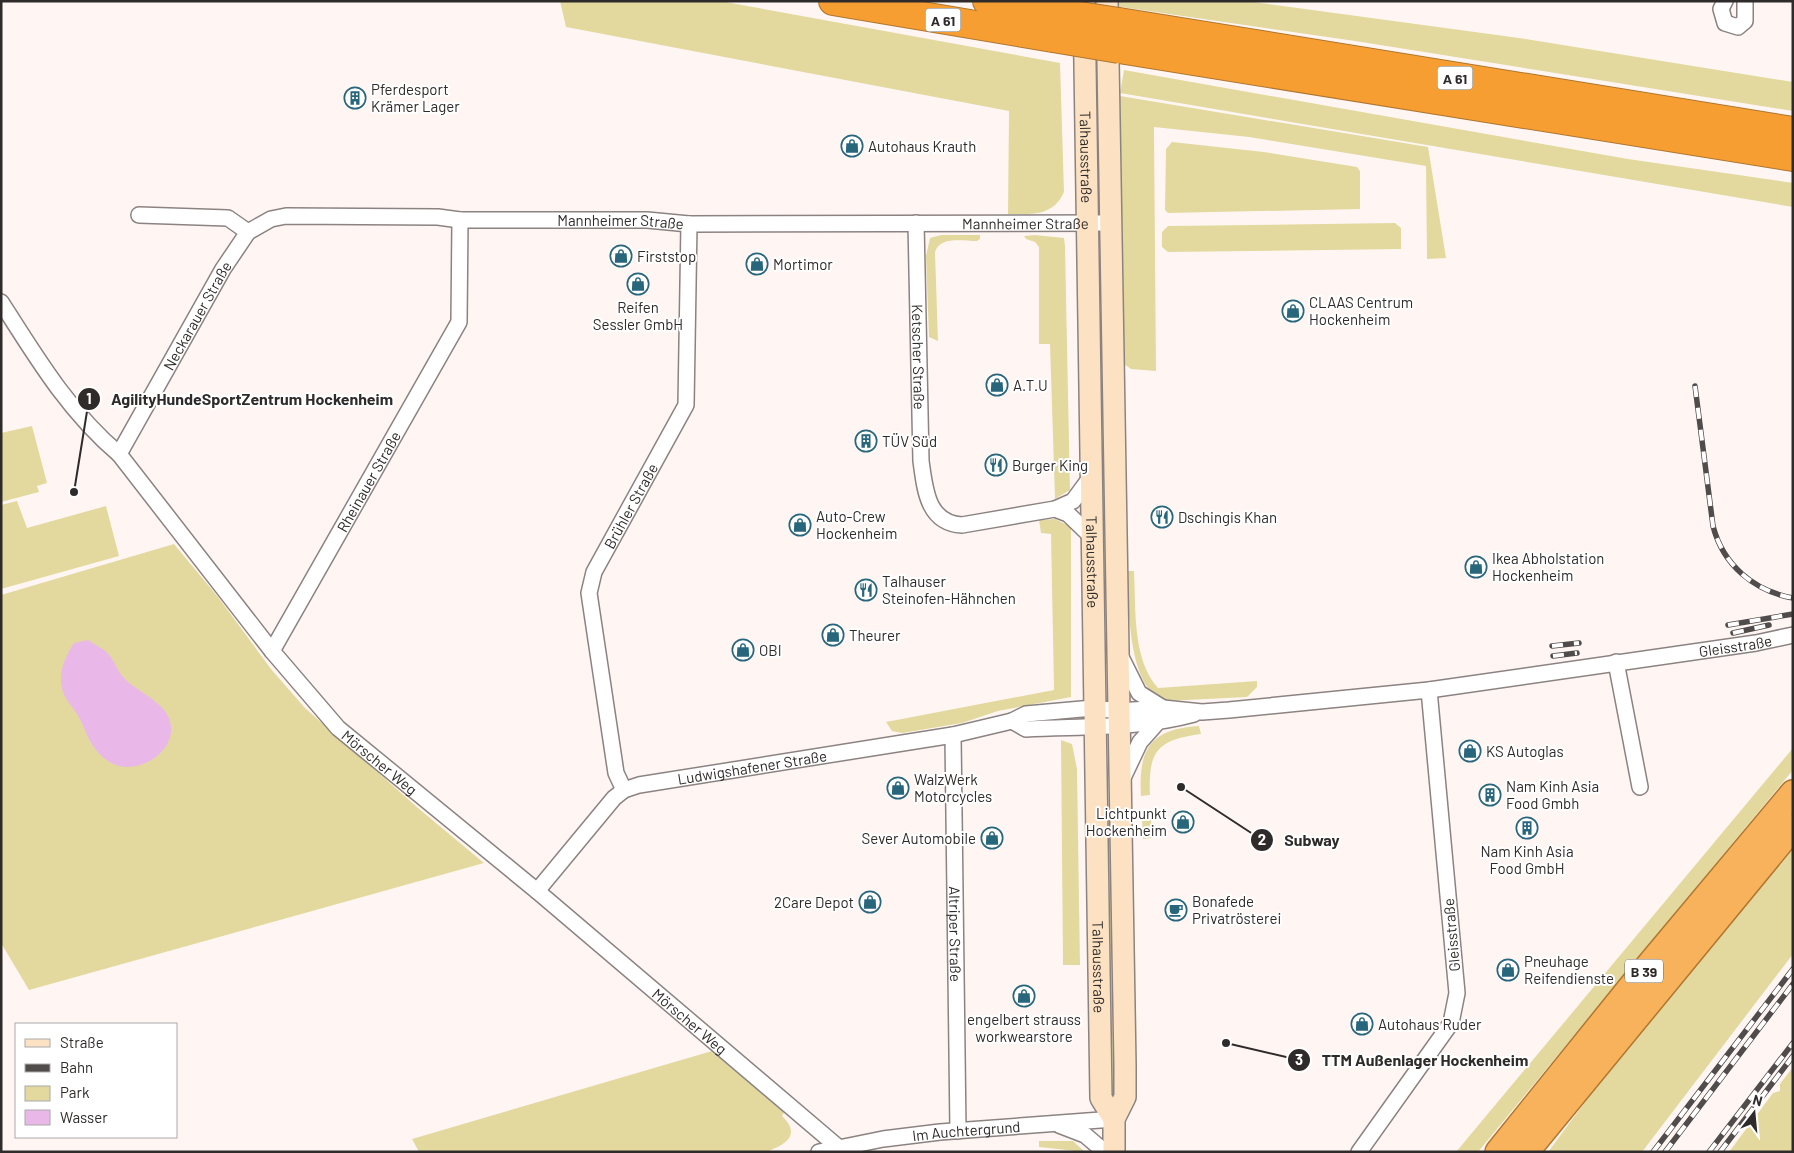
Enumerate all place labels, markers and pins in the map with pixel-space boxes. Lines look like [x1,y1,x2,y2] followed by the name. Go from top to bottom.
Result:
[371,80,460,115] place label: Pferdesport Krämer Lager
[343,86,367,110] building icon: Pferdesport Krämer Lager
[840,134,864,158] shop icon: Autohaus Krauth
[868,137,976,155] place label: Autohaus Krauth
[609,244,633,268] shop icon: Firststop
[637,247,696,265] place label: Firststop
[745,252,769,276] shop icon: Mortimor
[773,255,833,273] place label: Mortimor
[626,272,650,296] shop icon: Reifen Sessler GmbH
[1309,293,1413,328] place label: CLAAS Centrum Hockenheim
[593,298,683,333] place label: Reifen Sessler GmbH
[1281,299,1305,323] shop icon: CLAAS Centrum Hockenheim
[985,373,1009,397] shop icon: A.T.U
[1013,376,1048,394] place label: A.T.U
[76,384,403,415] callout: AgilityHundeSportZentrum Hockenheim
[854,429,878,453] building icon: TÜV Süd
[882,432,937,450] place label: TÜV Süd
[984,453,1008,477] restaurant icon: Burger King
[1012,456,1088,474] place label: Burger King
[1150,505,1174,529] restaurant icon: Dschingis Khan
[816,507,897,542] place label: Auto-Crew Hockenheim
[1178,508,1277,526] place label: Dschingis Khan
[788,513,812,537] shop icon: Auto-Crew Hockenheim
[1492,549,1604,584] place label: Ikea Abholstation Hockenheim
[1464,555,1488,579] shop icon: Ikea Abholstation Hockenheim
[882,572,1016,607] place label: Talhauser Steinofen-Hähnchen
[854,578,878,602] restaurant icon: Talhauser Steinofen-Hähnchen
[821,623,845,647] shop icon: Theurer
[849,626,901,644] place label: Theurer
[731,638,755,662] shop icon: OBI
[759,641,782,659] place label: OBI
[1458,739,1482,763] shop icon: KS Autoglas
[1486,742,1564,760] place label: KS Autoglas
[914,770,992,805] place label: WalzWerk Motorcycles
[886,776,910,800] shop icon: WalzWerk Motorcycles
[1506,777,1599,812] place label: Nam Kinh Asia Food Gmbh
[1478,783,1502,807] building icon: Nam Kinh Asia Food Gmbh
[1086,804,1167,839] place label: Lichtpunkt Hockenheim
[1171,810,1195,834] shop icon: Lichtpunkt Hockenheim
[1515,816,1539,840] building icon: Nam Kinh Asia Food GmbH
[1249,825,1350,856] callout: Subway
[980,826,1004,850] shop icon: Sever Automobile
[862,829,976,847] place label: Sever Automobile
[1480,842,1574,877] place label: Nam Kinh Asia Food GmbH
[858,890,882,914] shop icon: 2Care Depot
[1192,892,1281,927] place label: Bonafede Privatrösterei
[774,893,854,911] place label: 2Care Depot
[1164,898,1188,922] cafe icon: Bonafede Privatrösterei
[1524,952,1614,987] place label: Pneuhage Reifendienste
[1496,958,1520,982] shop icon: Pneuhage Reifendienste
[1012,984,1036,1008] shop icon: engelbert strauss workwearstore
[967,1010,1081,1045] place label: engelbert strauss workwearstore
[1350,1012,1374,1036] shop icon: Autohaus Ruder
[1378,1015,1482,1033] place label: Autohaus Ruder
[1287,1044,1538,1075] callout: TTM Außenlager Hockenheim

